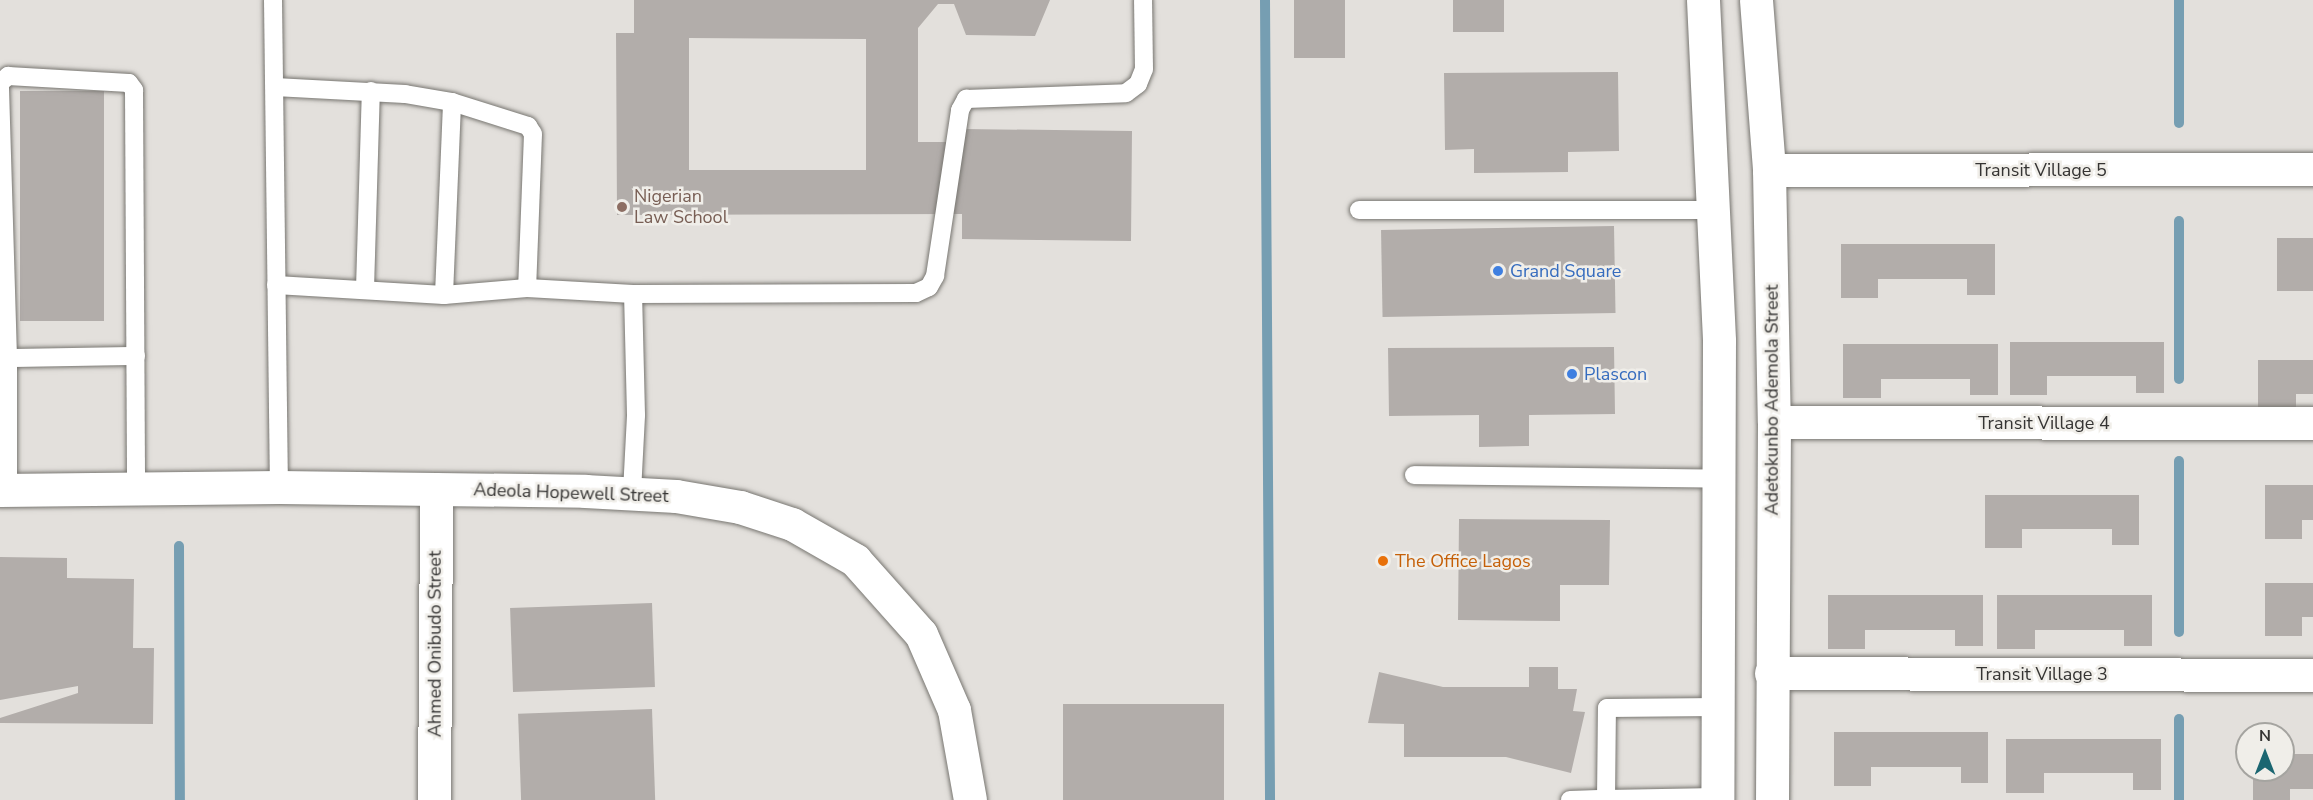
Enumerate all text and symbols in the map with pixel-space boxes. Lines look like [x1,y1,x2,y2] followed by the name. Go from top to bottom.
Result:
[1975,159,2107,181] street label: Transit Village 5
[634,186,728,228] place label: Nigerian Law School
[615,200,629,214] marker: Nigerian Law School
[1510,260,1621,282] place label: Grand Square
[1491,264,1505,278] marker: Grand Square
[1761,285,1783,515] street label: Adetokunbo Ademola Street
[1584,363,1647,385] place label: Plascon
[1565,367,1579,381] marker: Plascon
[1978,412,2110,434] street label: Transit Village 4
[473,479,669,507] street label: Adeola Hopewell Street
[1395,550,1531,572] place label: The Office Lagos
[424,551,446,737] street label: Ahmed Onibudo Street
[1376,554,1390,568] marker: The Office Lagos
[1976,663,2108,685] street label: Transit Village 3
[2235,722,2295,782] north arrow
[2259,725,2271,747] text: N

